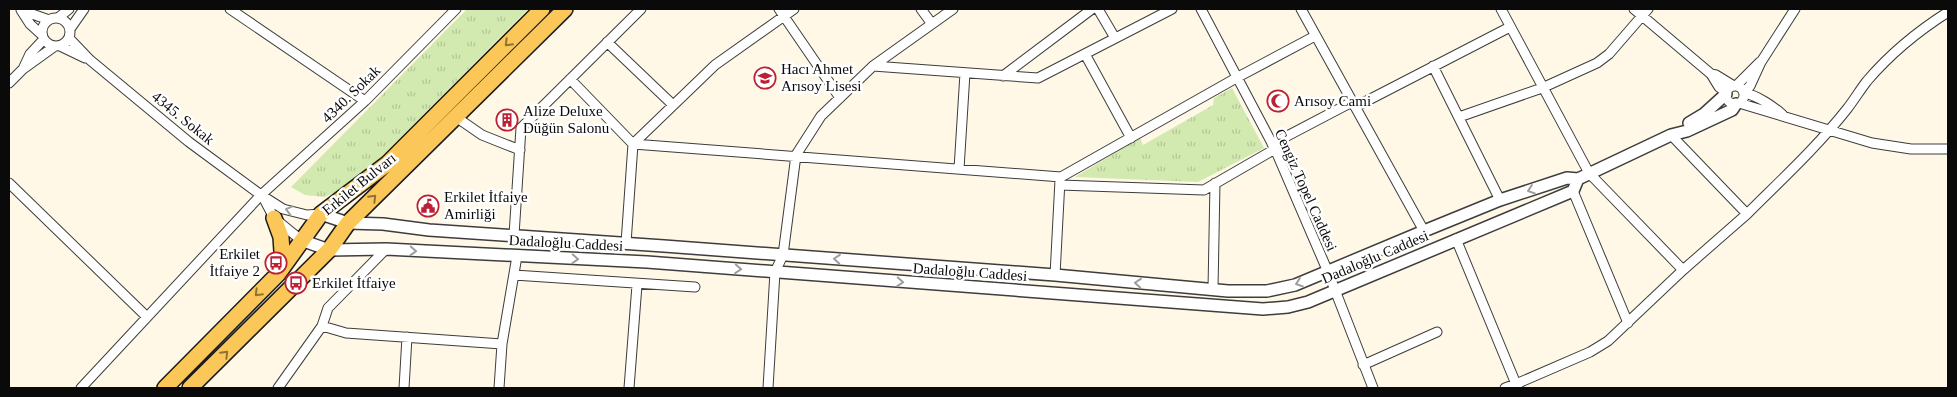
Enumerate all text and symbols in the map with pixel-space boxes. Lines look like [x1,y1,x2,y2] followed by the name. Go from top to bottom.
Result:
[505,37,514,46] one-way arrow
[781,61,861,94] place label: Hacı Ahmet Arısoy Lisesi
[318,62,384,126] street label: 4340. Sokak
[753,66,777,90] school or university icon: Hacı Ahmet Arısoy Lisesi
[149,88,218,148] street label: 4345. Sokak
[1266,89,1290,113] mosque icon: Arısoy Cami
[1294,93,1371,109] place label: Arısoy Cami
[523,103,610,136] place label: Alize Deluxe Düğün Salonu
[495,108,519,132] building icon: Alize Deluxe Düğün Salonu
[1272,126,1340,254] street label: Cengiz Topel Caddesi
[319,150,399,218] street label: Erkilet Bulvarı
[1527,184,1536,194] one-way arrow
[444,189,528,222] place label: Erkilet İtfaiye Amirliği
[416,194,440,218] public building icon: Erkilet İtfaiye Amirliği
[367,195,376,204] one-way arrow
[285,205,294,216] one-way arrow
[1319,227,1431,287] street label: Dadaloğlu Caddesi
[508,232,624,254] street label: Dadaloğlu Caddesi
[409,245,417,256] one-way arrow
[210,246,261,279] place label: Erkilet İtfaiye 2
[264,251,288,275] bus stop icon: Erkilet İtfaiye 2
[572,253,580,264] one-way arrow
[832,254,840,265] one-way arrow
[912,260,1028,284] street label: Dadaloğlu Caddesi
[734,264,742,275] one-way arrow
[284,271,308,295] bus stop icon: Erkilet İtfaiye
[312,275,396,291] place label: Erkilet İtfaiye
[896,276,904,287] one-way arrow
[1134,277,1142,288] one-way arrow
[1296,278,1304,288] one-way arrow
[255,287,264,296] one-way arrow
[219,351,228,360] one-way arrow

